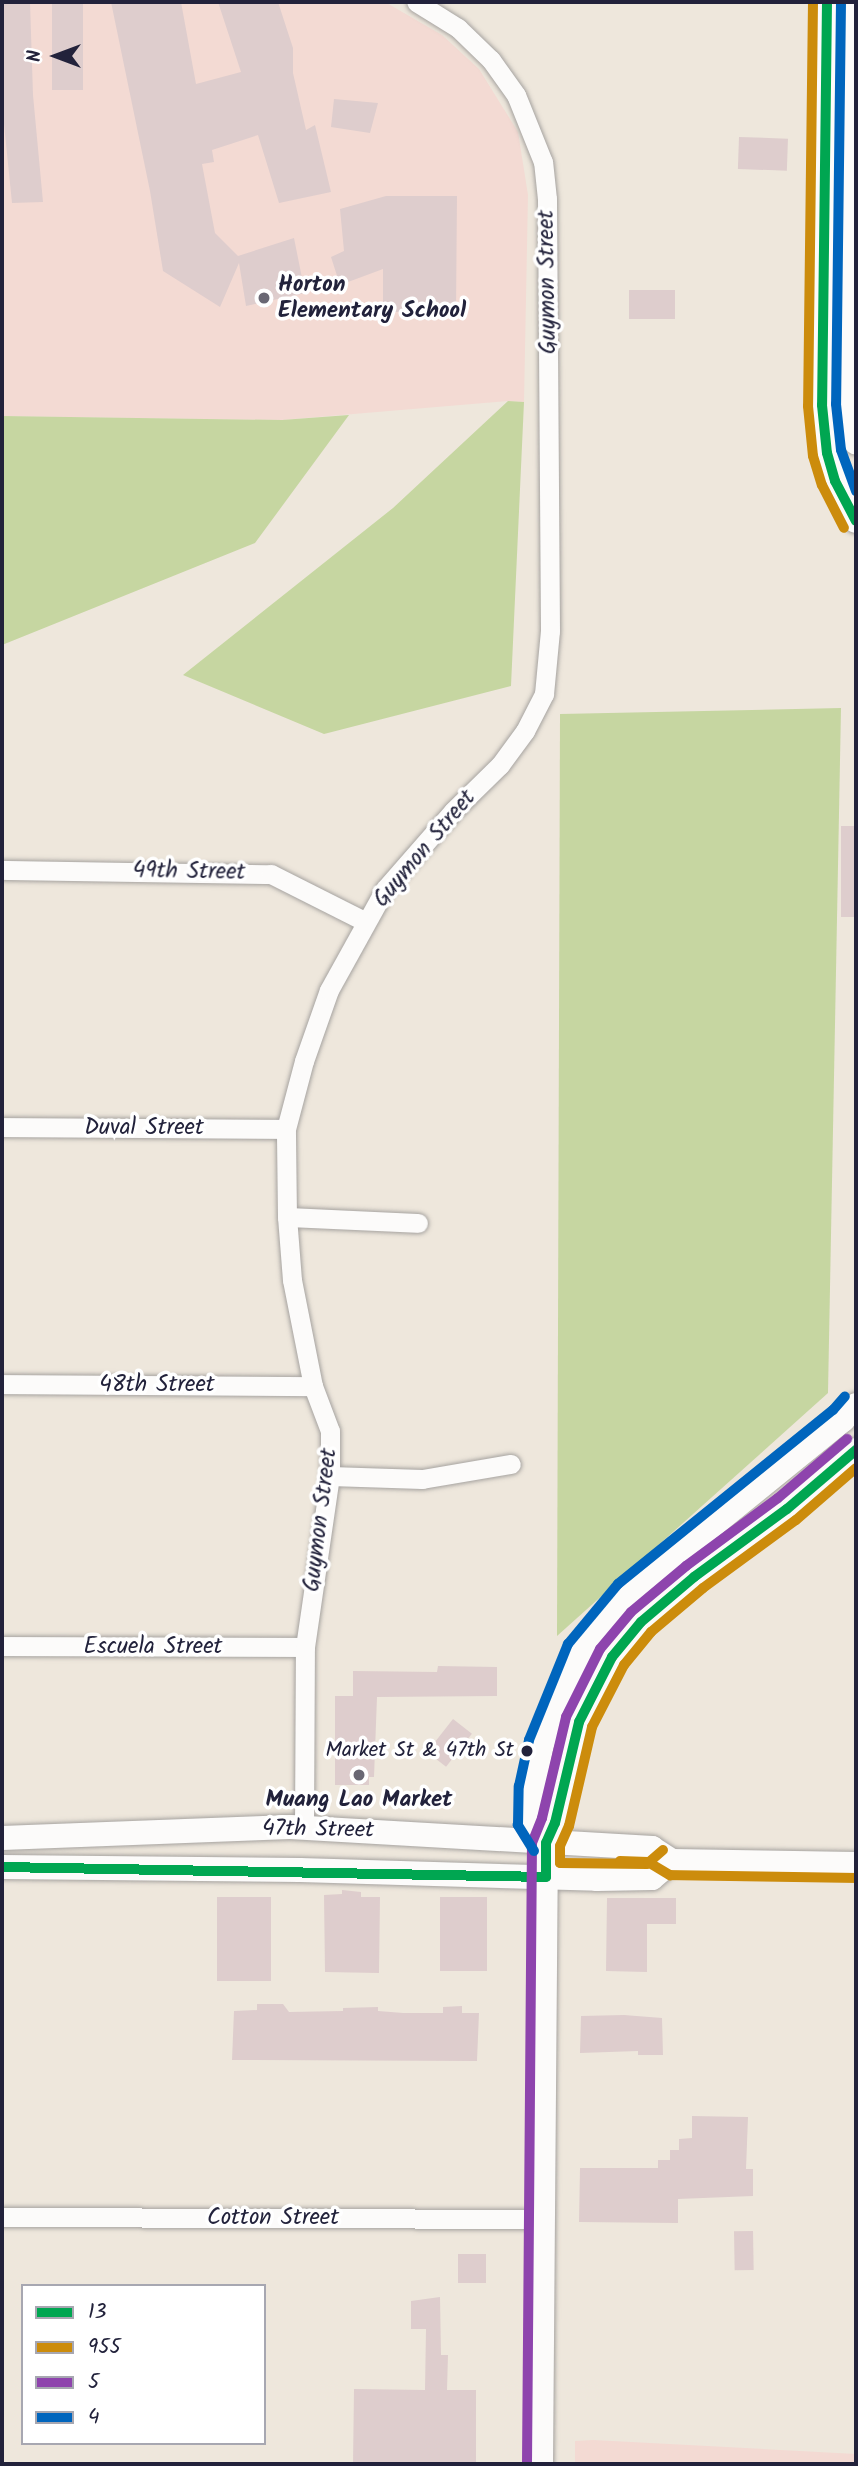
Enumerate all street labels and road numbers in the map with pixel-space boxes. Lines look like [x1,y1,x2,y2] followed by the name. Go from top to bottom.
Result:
[533,210,563,354] street label: Guymon Street
[368,785,482,913] street label: Guymon Street
[132,857,246,887] street label: 49th Street
[84,1114,204,1142] street label: Duval Street
[99,1371,215,1399] street label: 48th Street
[299,1447,343,1593] street label: Guymon Street
[84,1633,222,1661] street label: Escuela Street
[262,1815,374,1845] street label: 47th Street
[207,2204,339,2232] street label: Cotton Street

